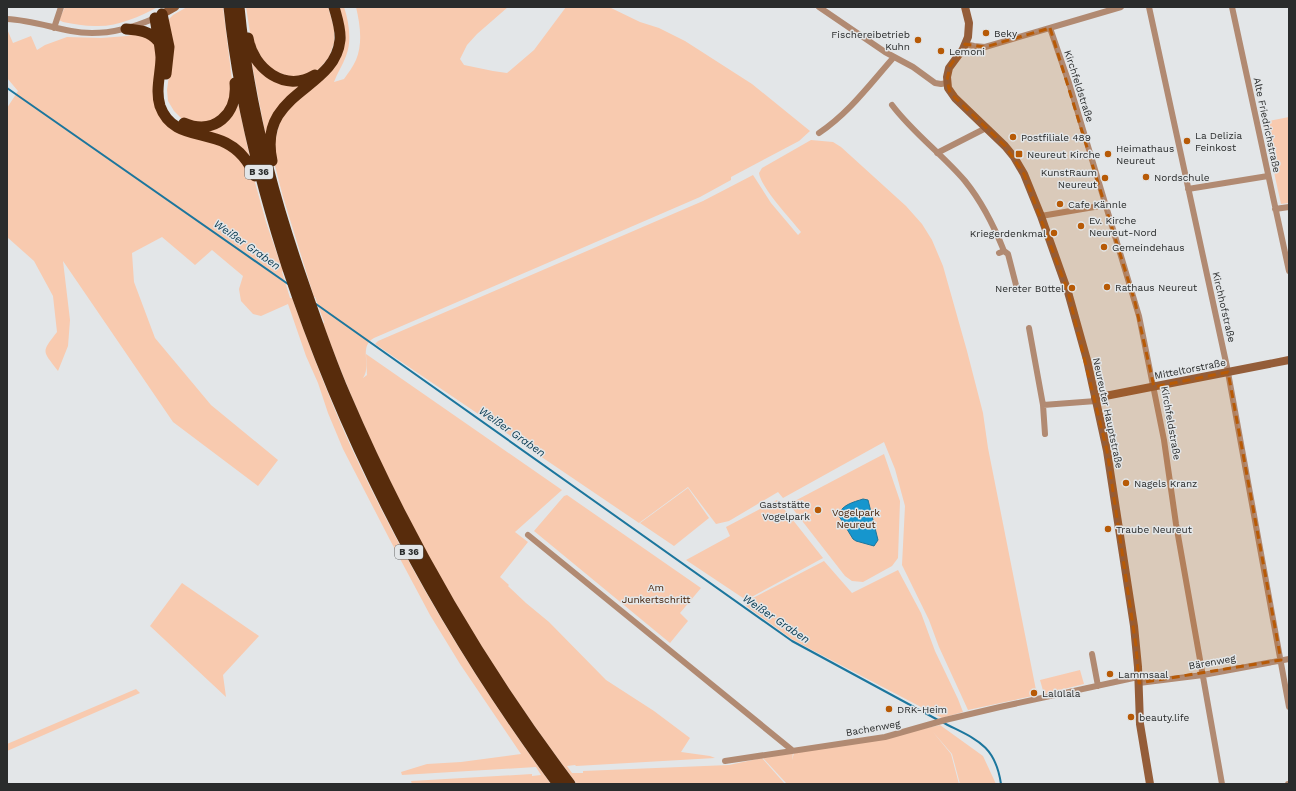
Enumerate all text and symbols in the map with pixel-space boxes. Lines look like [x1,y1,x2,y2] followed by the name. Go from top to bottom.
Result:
[981,28,991,38] marker: Beky
[994,28,1018,39] place label: Beky
[831,29,910,52] place label: Fischereibetrieb Kuhn
[913,35,923,45] marker: Fischereibetrieb Kuhn
[936,46,946,56] marker: Lemoni
[949,46,985,57] place label: Lemoni
[1062,49,1096,123] street label: Kirchfeldstraße
[1252,76,1282,174] street label: Alte Friedrichstraße
[1195,130,1243,153] place label: La Delizia Feinkost
[1008,132,1018,142] marker: Postfiliale 489
[1021,132,1091,143] place label: Postfiliale 489
[1182,136,1192,146] marker: La Delizia Feinkost
[1116,143,1174,166] place label: Heimathaus Neureut
[1014,149,1024,159] marker: Neureut Kirche
[1027,149,1101,160] place label: Neureut Kirche
[1103,149,1113,159] marker: Heimathaus Neureut
[245,165,273,179] road number: B 36
[1041,167,1098,190] place label: KunstRaum Neureut
[1141,172,1151,182] marker: Nordschule
[1154,172,1210,183] place label: Nordschule
[1100,173,1110,183] marker: KunstRaum Neureut
[1055,199,1065,209] marker: Cafe Kännle
[1068,199,1127,210] place label: Cafe Kännle
[1089,215,1157,238] place label: Ev. Kirche Neureut-Nord
[211,217,283,273] water label: Weißer Graben
[1076,221,1086,231] marker: Ev. Kirche Neureut-Nord
[970,228,1046,239] place label: Kriegerdenkmal
[1049,228,1059,238] marker: Kriegerdenkmal
[1099,242,1109,252] marker: Gemeindehaus
[1112,242,1185,253] place label: Gemeindehaus
[1211,271,1238,344] street label: Kirchhofstraße
[1102,282,1112,292] marker: Rathaus Neureut
[1115,282,1198,293] place label: Rathaus Neureut
[995,283,1064,294] place label: Nereter Büttel
[1067,283,1077,293] marker: Nereter Büttel
[1091,357,1125,470] street label: Neureuter Hauptstraße
[1153,357,1227,381] street label: Mitteltorstraße
[1159,385,1183,461] street label: Kirchfeldstraße
[476,404,548,460] water label: Weißer Graben
[1121,478,1131,488] marker: Nagels Kranz
[1134,478,1197,489] place label: Nagels Kranz
[759,499,810,522] place label: Gaststätte Vogelpark
[813,505,823,515] marker: Gaststätte Vogelpark
[832,507,880,530] park label: Vogelpark Neureut
[1103,524,1113,534] marker: Traube Neureut
[1116,524,1193,535] place label: Traube Neureut
[395,545,423,559] road number: B 36
[622,582,691,605] park label: Am Junkertschritt
[740,592,812,646] water label: Weißer Graben
[1188,652,1237,672] street label: Bärenweg
[1105,669,1115,679] marker: Lammsaal
[1118,669,1168,680] place label: Lammsaal
[1029,688,1039,698] marker: Lalülala
[1042,688,1081,699] place label: Lalülala
[884,704,894,714] marker: DRK-Heim
[897,704,947,715] place label: DRK-Heim
[1126,712,1136,722] marker: beauty.life
[1139,712,1189,723] place label: beauty.life
[845,718,902,738] street label: Bachenweg

